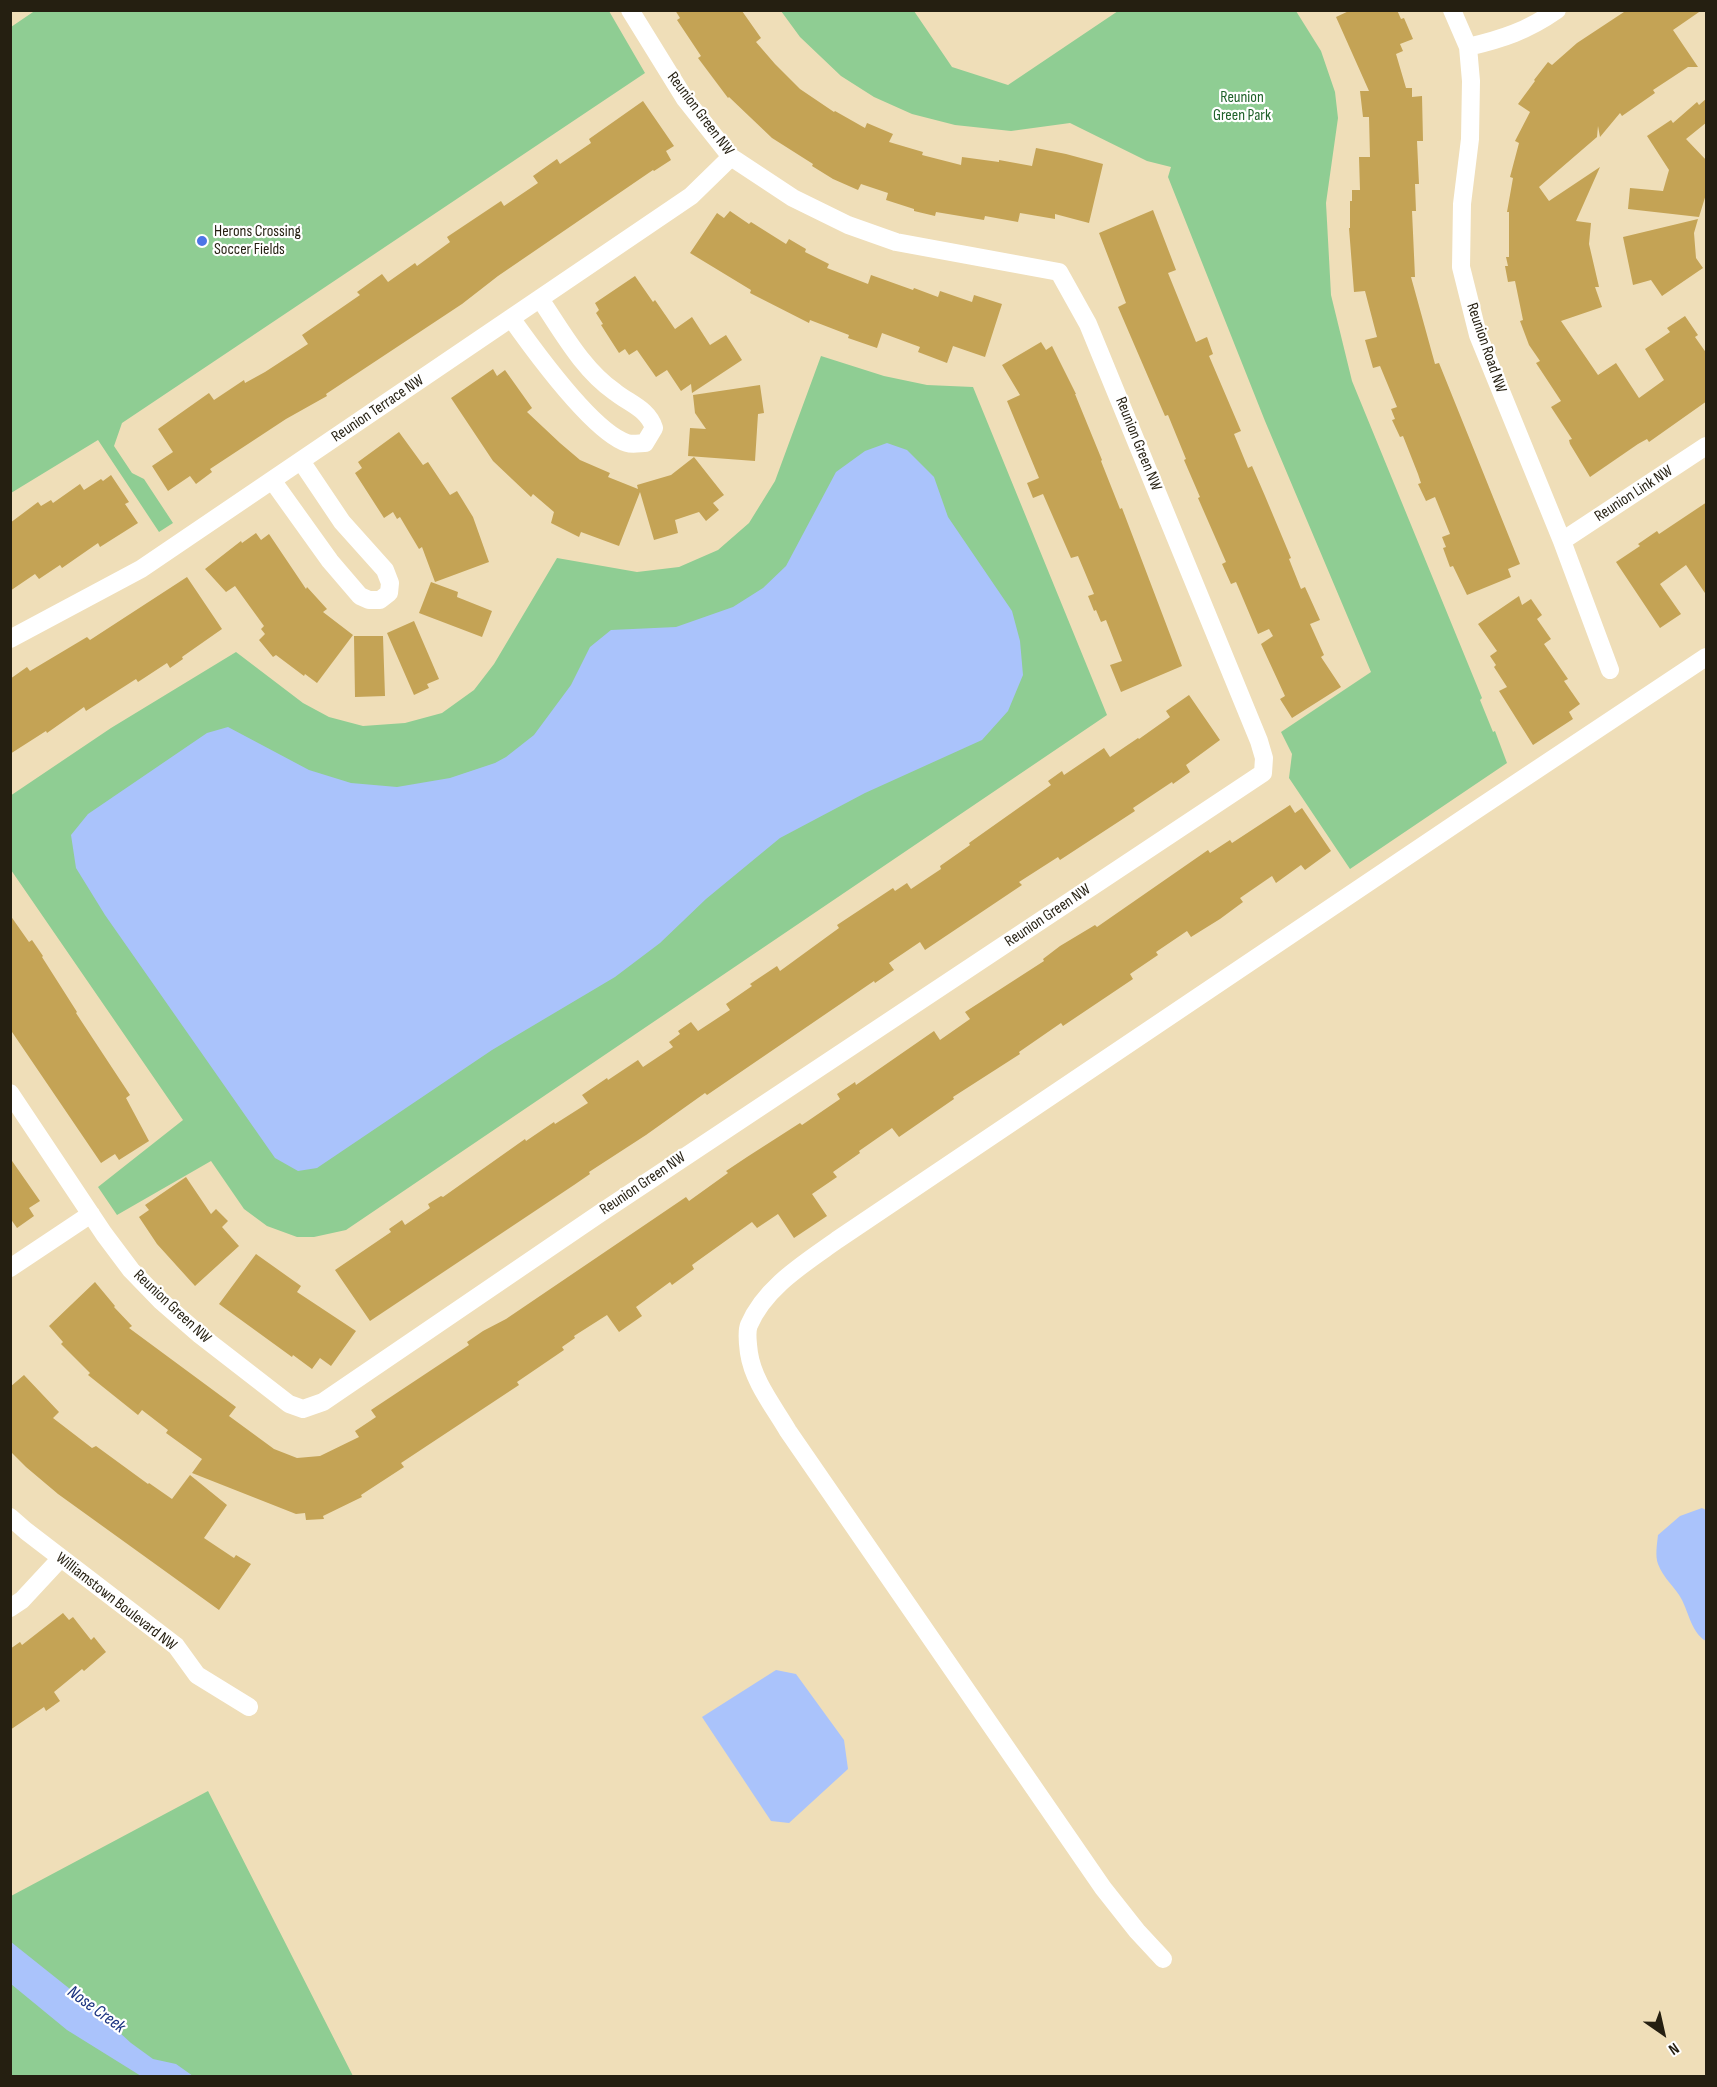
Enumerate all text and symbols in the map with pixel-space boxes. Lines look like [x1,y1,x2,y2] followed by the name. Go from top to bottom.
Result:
[662,69,738,159] street label: Reunion Green NW
[1213,88,1271,126] park label: Reunion Green Park
[214,222,301,260] place label: Herons Crossing Soccer Fields
[195,234,209,248] marker: Herons Crossing Soccer Fields
[1462,300,1510,396] street label: Reunion Road NW
[328,371,428,447] street label: Reunion Terrace NW
[1110,394,1166,494] street label: Reunion Green NW
[1591,462,1677,526] street label: Reunion Link NW
[1001,880,1095,952] street label: Reunion Green NW
[596,1148,690,1220] street label: Reunion Green NW
[129,1266,215,1348] street label: Reunion Green NW
[52,1549,180,1655] street label: Williamstown Boulevard NW
[63,1982,129,2038] water label: Nose Creek
[1633,2003,1693,2063] north arrow
[1664,2038,1682,2059] text: N

